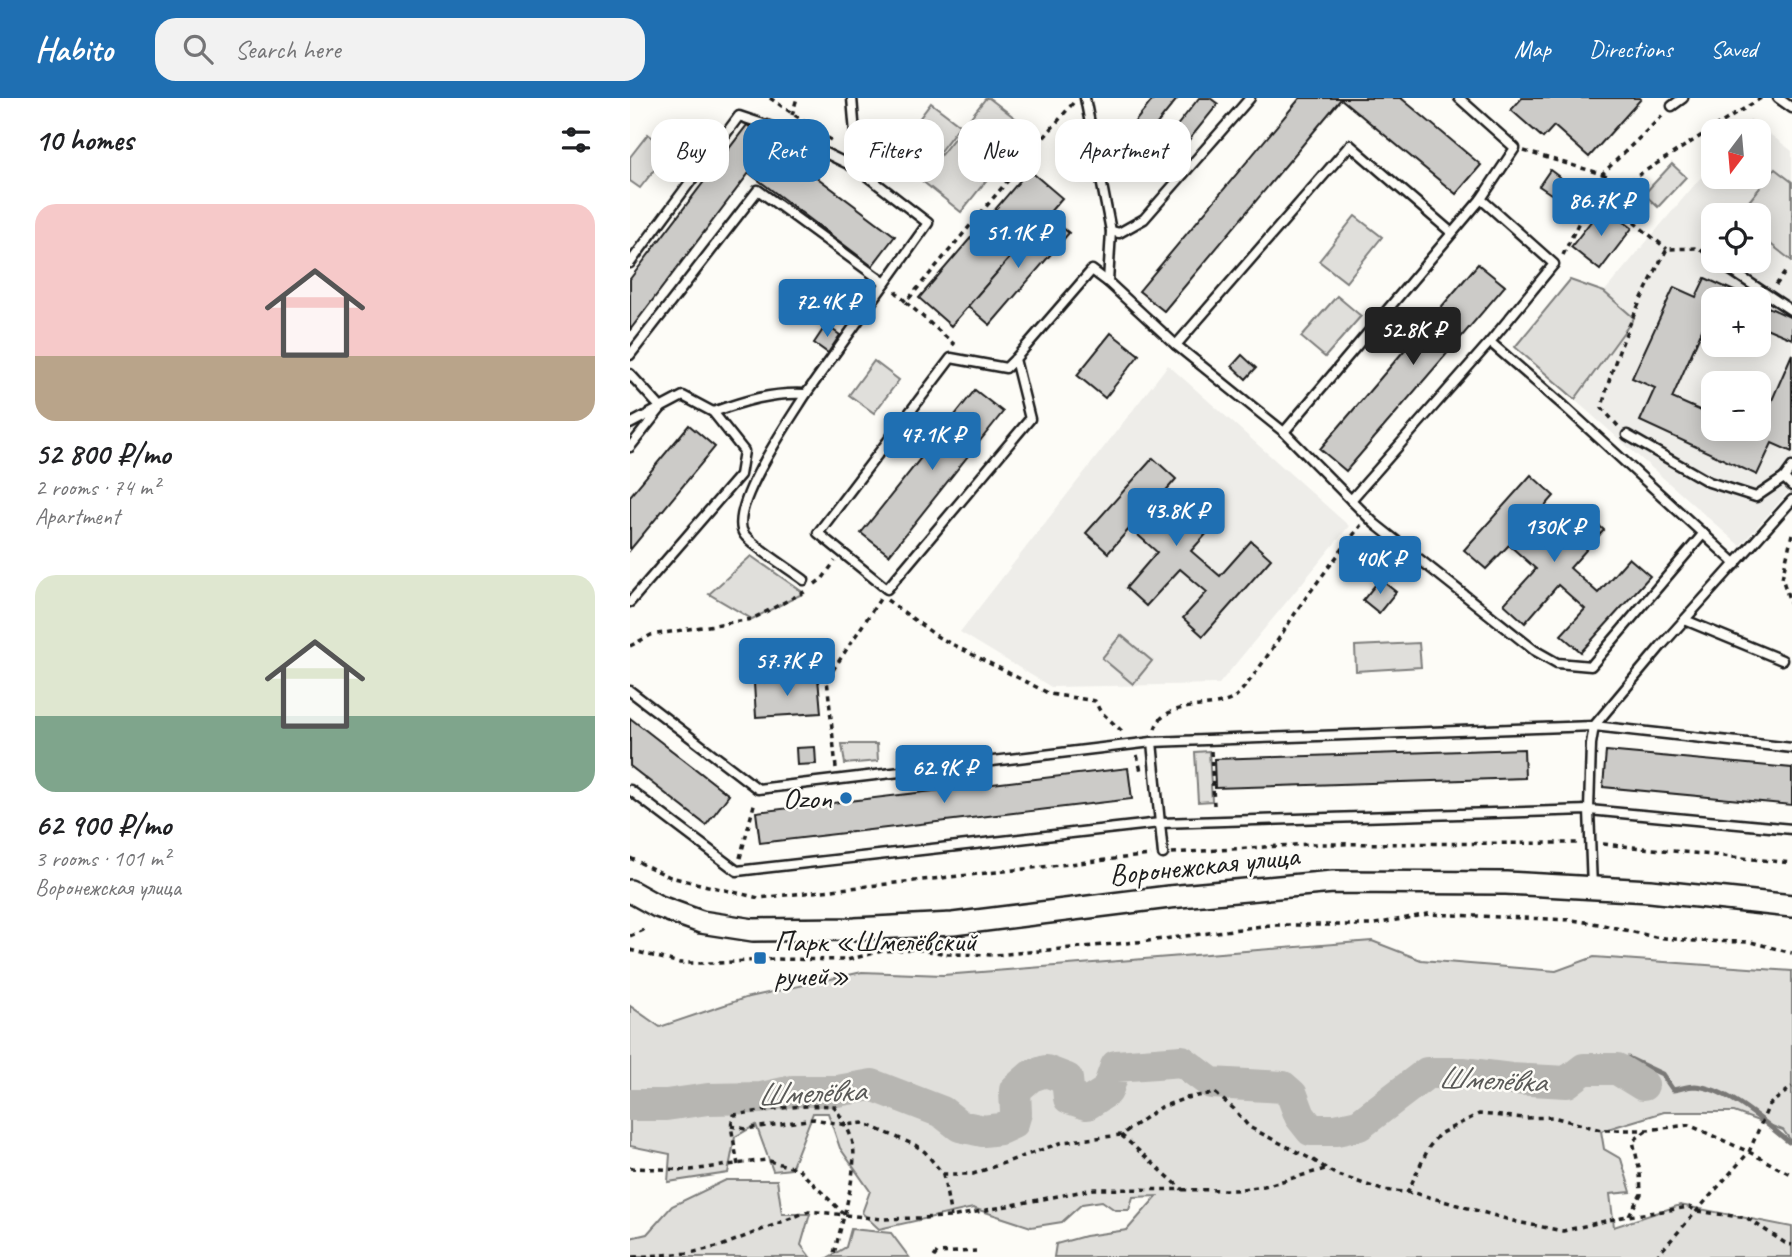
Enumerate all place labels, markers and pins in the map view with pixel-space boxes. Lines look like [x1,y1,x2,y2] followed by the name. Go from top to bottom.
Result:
[1536,178,1666,238] pin: 86.7K ₽
[953,211,1083,270] pin: 51.1K ₽
[762,280,892,339] pin: 72.4K ₽
[1348,308,1478,367] pin: 52.8K ₽
[867,412,997,472] pin: 47.1K ₽
[1111,489,1241,548] pin: 43.8K ₽
[1497,504,1611,564] pin: 130K ₽
[1331,536,1429,596] pin: 40K ₽
[722,638,852,698] pin: 57.7K ₽
[879,746,1009,805] pin: 62.9K ₽
[783,779,832,817] place label: Ozon
[838,790,854,806] marker: Ozon
[774,922,978,994] place label: Парк «Шмелёвский ручей»
[752,950,768,966] marker: Парк «Шмелёвский ручей»

